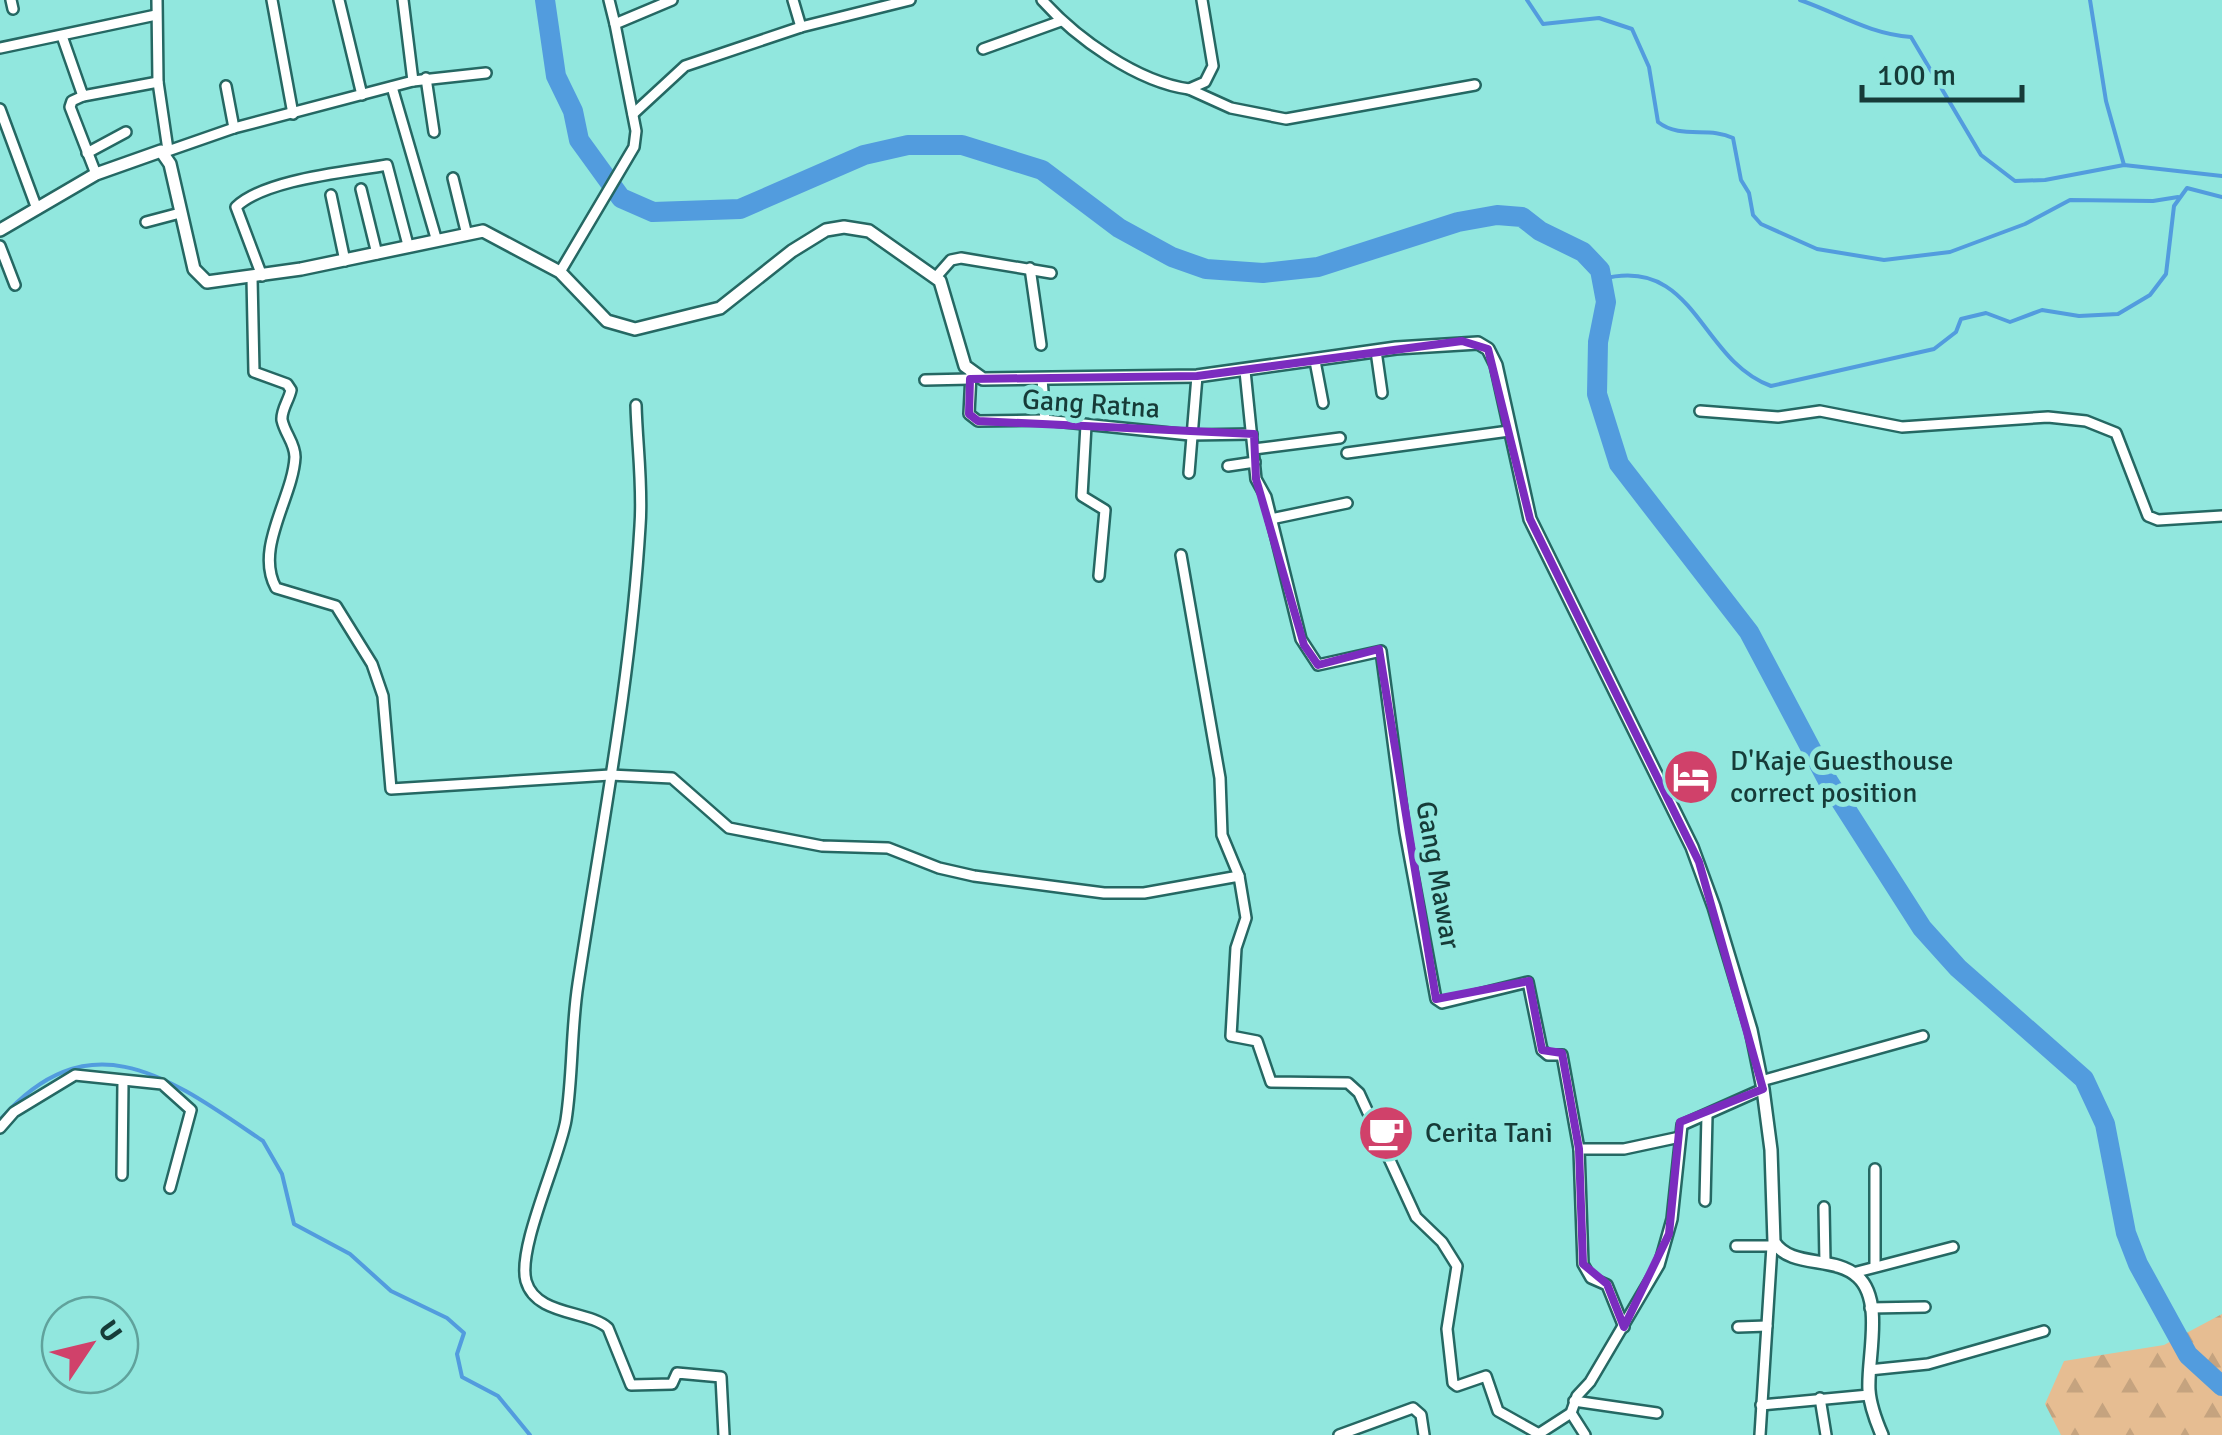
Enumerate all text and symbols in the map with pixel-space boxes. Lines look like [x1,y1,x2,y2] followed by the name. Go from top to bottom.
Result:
[1862,40,2022,102] scale bar
[1877,57,1956,94] text: 100 m
[1021,382,1161,426] street label: Gang Ratna
[1730,744,1954,810] place label: D'Kaje Guesthouse correct position
[1661,747,1721,807] hotel icon: D'Kaje Guesthouse correct position
[1408,799,1468,952] street label: Gang Mawar
[1356,1103,1416,1163] cafe icon: Cerita Tani
[1425,1116,1553,1150] place label: Cerita Tani
[40,1295,140,1395] north arrow
[90,1314,129,1349] text: U

